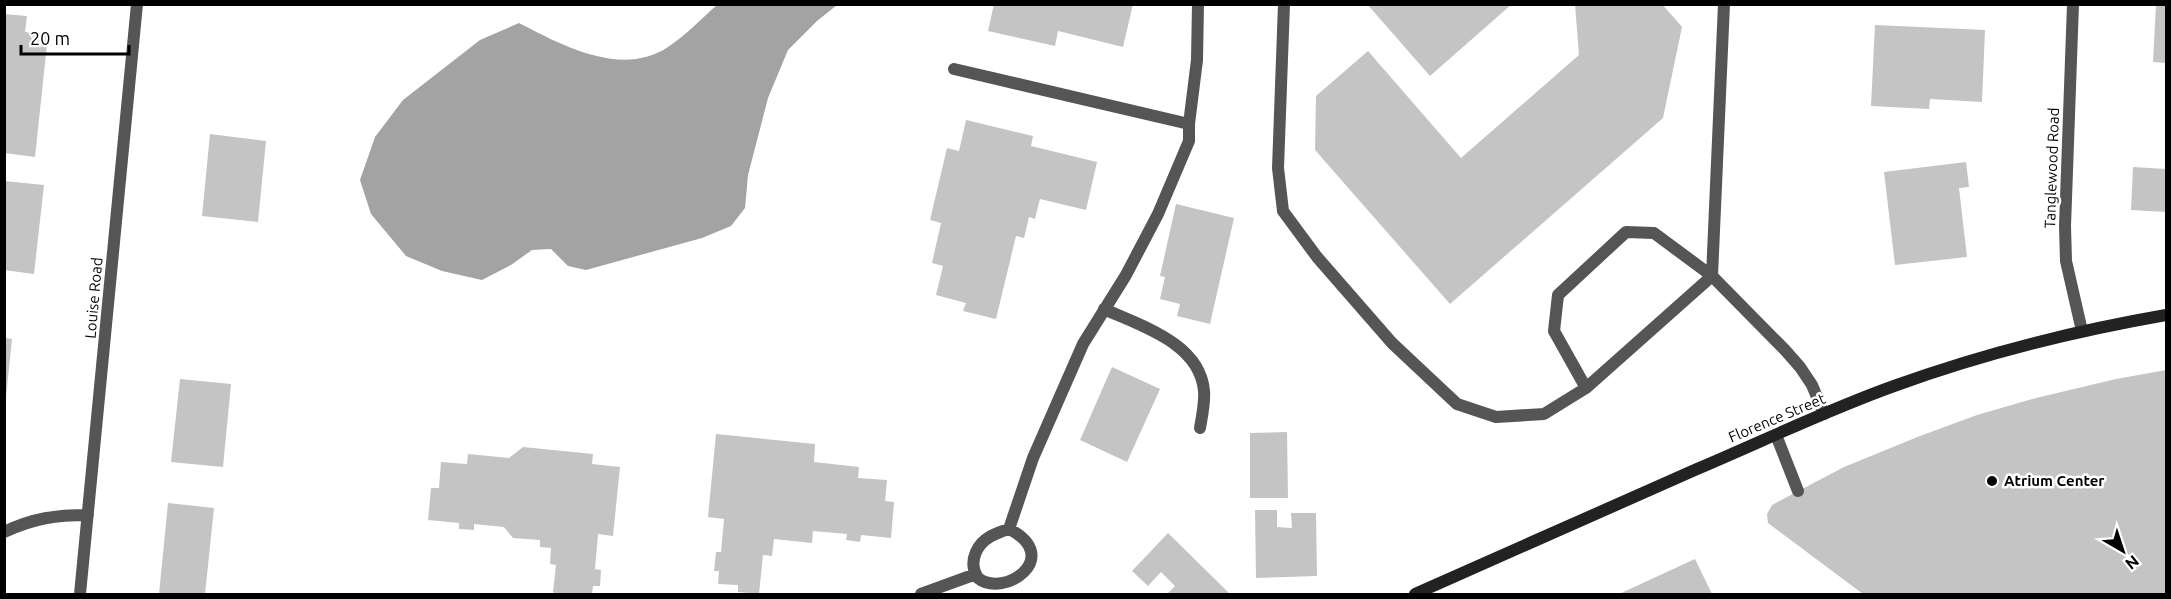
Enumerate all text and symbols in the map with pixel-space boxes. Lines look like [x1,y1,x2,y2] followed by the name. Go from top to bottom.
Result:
[21,18,129,56] scale bar
[30,28,70,48] text: 20 m
[2041,107,2062,229] street label: Tanglewood Road
[81,257,106,339] street label: Louise Road
[1726,389,1828,446] street label: Florence Street
[2004,472,2105,489] place label: Atrium Center
[1985,474,1999,488] marker: Atrium Center
[2093,521,2153,581] north arrow
[2122,552,2143,573] text: N

